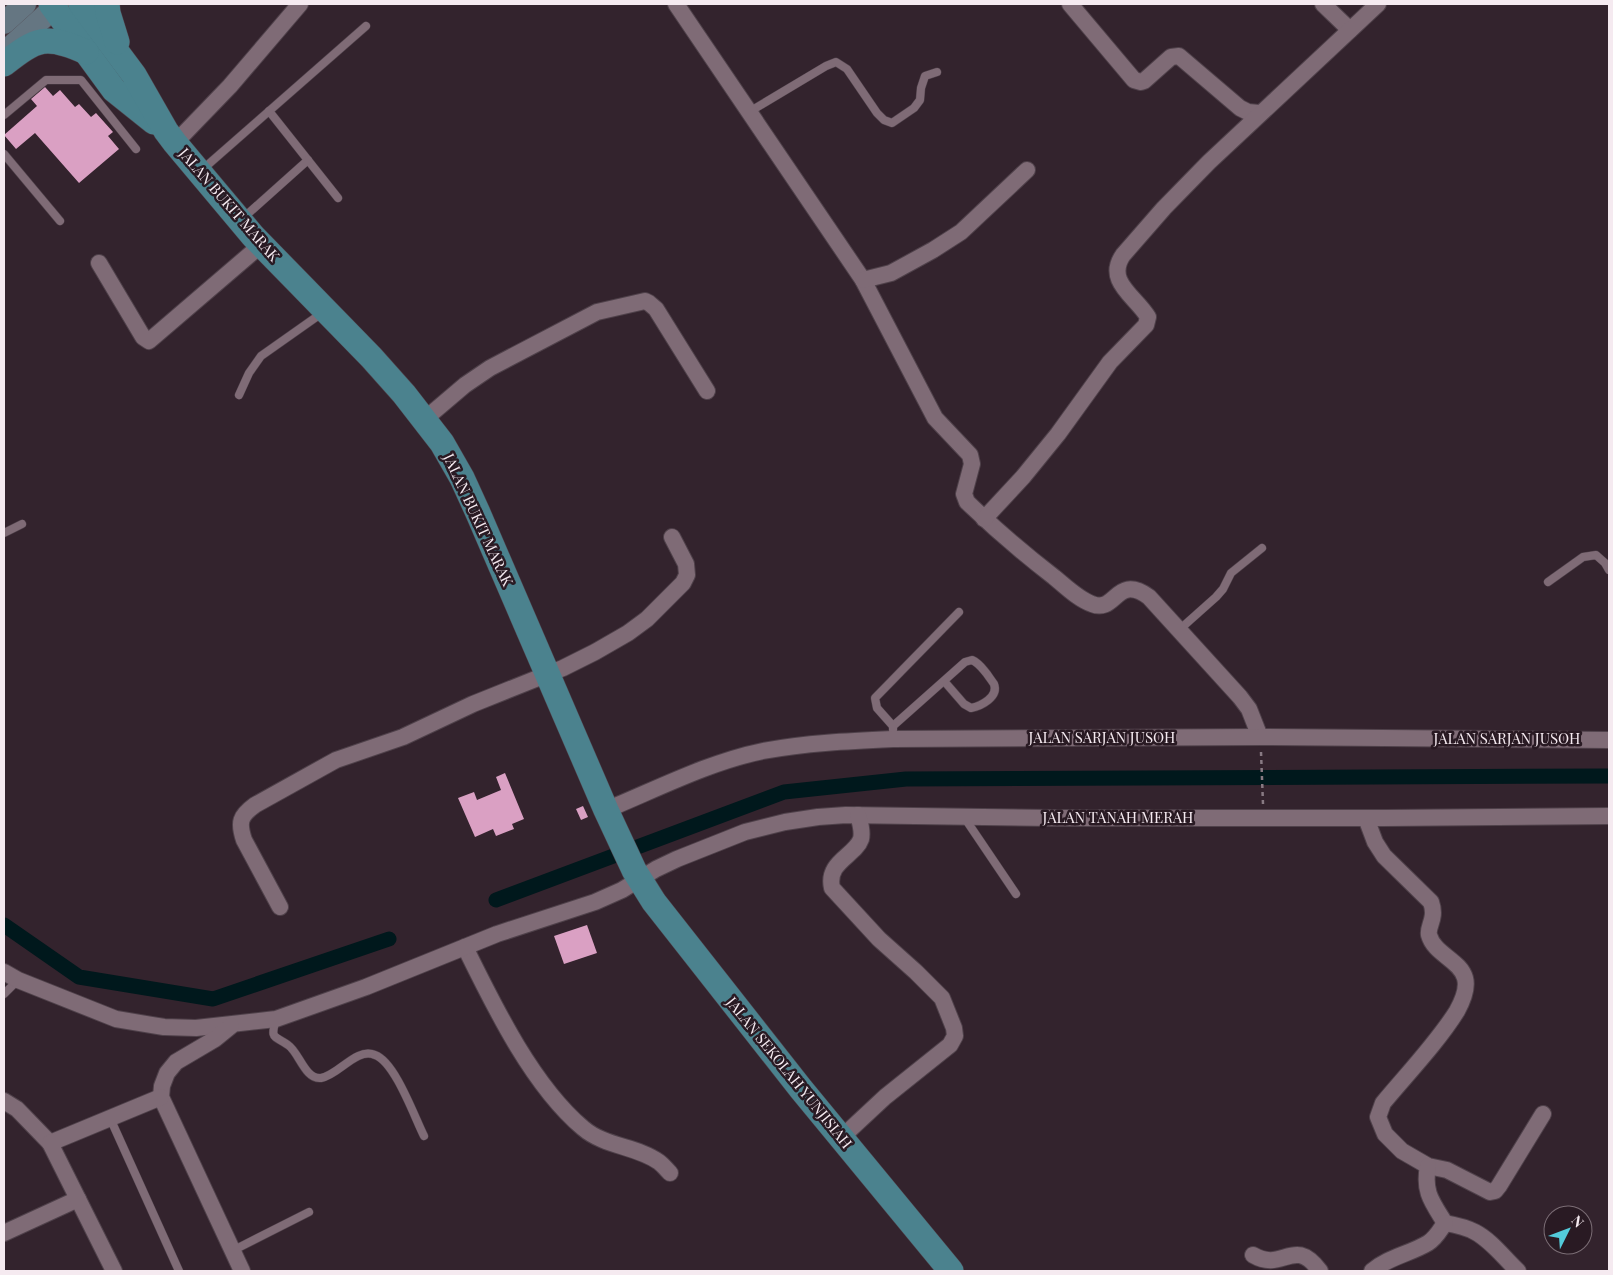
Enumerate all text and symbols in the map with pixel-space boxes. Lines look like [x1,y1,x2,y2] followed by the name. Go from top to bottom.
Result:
[174,143,285,265] street label: JALAN BUKIT MARAK
[439,449,519,589] street label: JALAN BUKIT MARAK
[1028,727,1175,747] street label: JALAN SARJAN JUSOH
[1433,728,1580,748] street label: JALAN SARJAN JUSOH
[1042,807,1193,827] street label: JALAN TANAH MERAH
[722,992,857,1152] street label: JALAN SEKOLAH YUNJISIAH
[1543,1205,1593,1255] north arrow
[1568,1211,1588,1231] text: N

